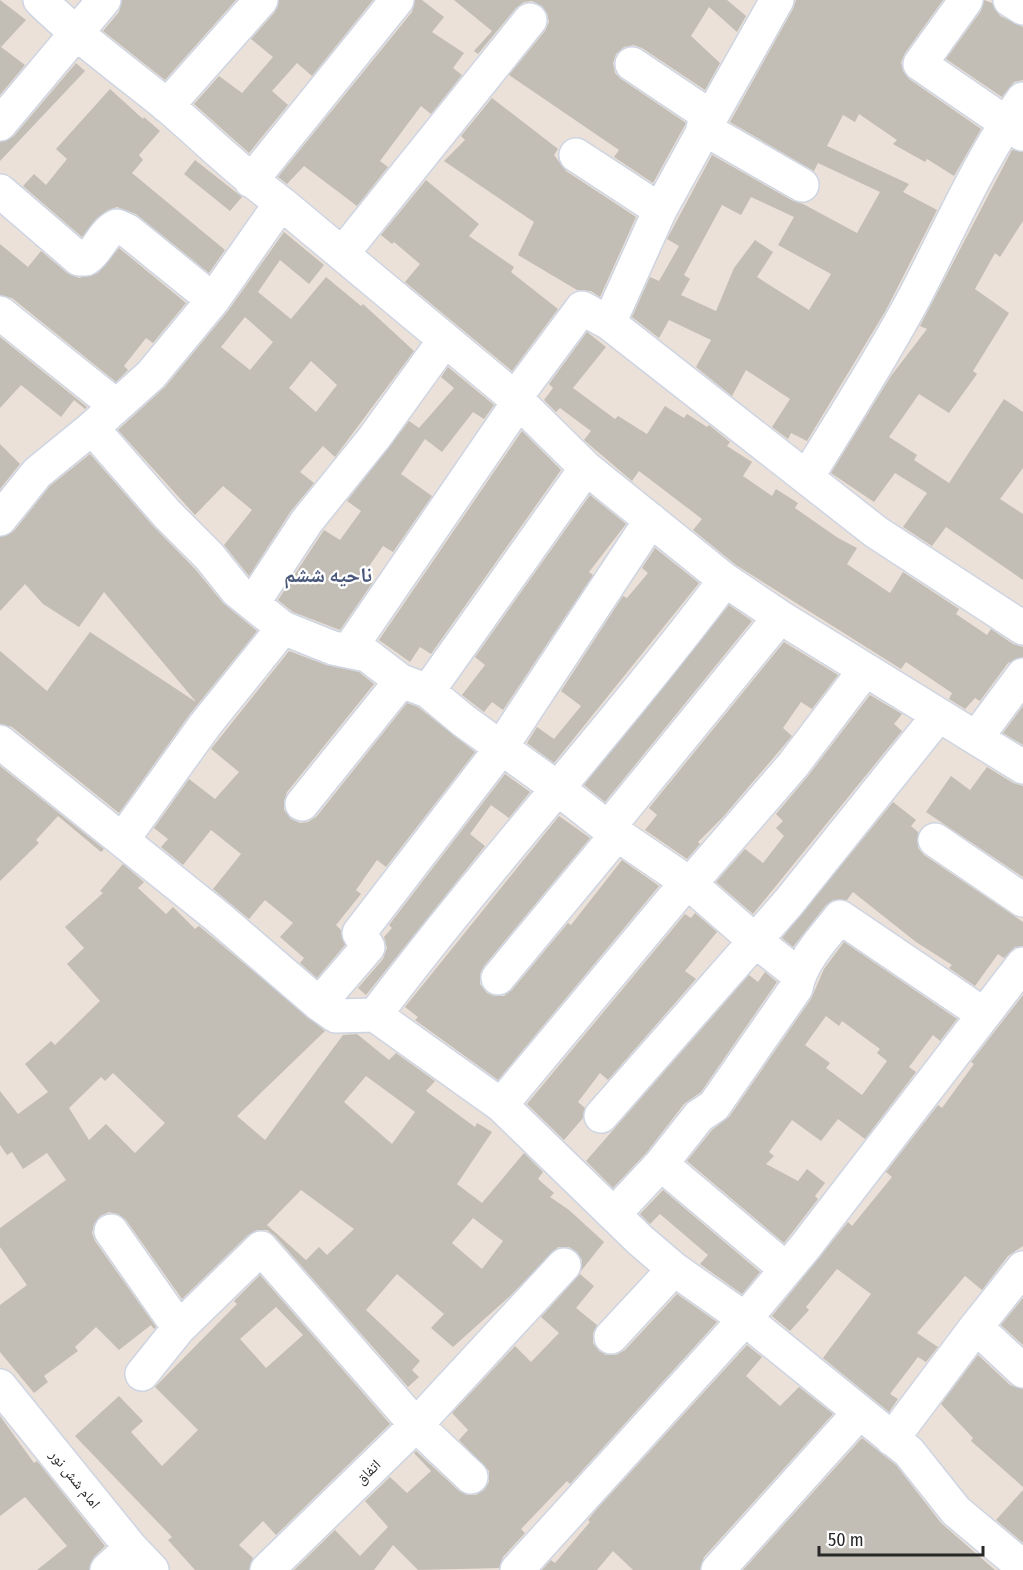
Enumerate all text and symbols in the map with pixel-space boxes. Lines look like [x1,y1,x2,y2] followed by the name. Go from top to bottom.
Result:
[284,562,372,589] district label: ناحیه ششم
[44,1445,104,1513] street label: امام شش نور
[352,1456,385,1489] street label: اتفاق
[819,1519,982,1557] scale bar
[828,1529,864,1551] text: 50 m

